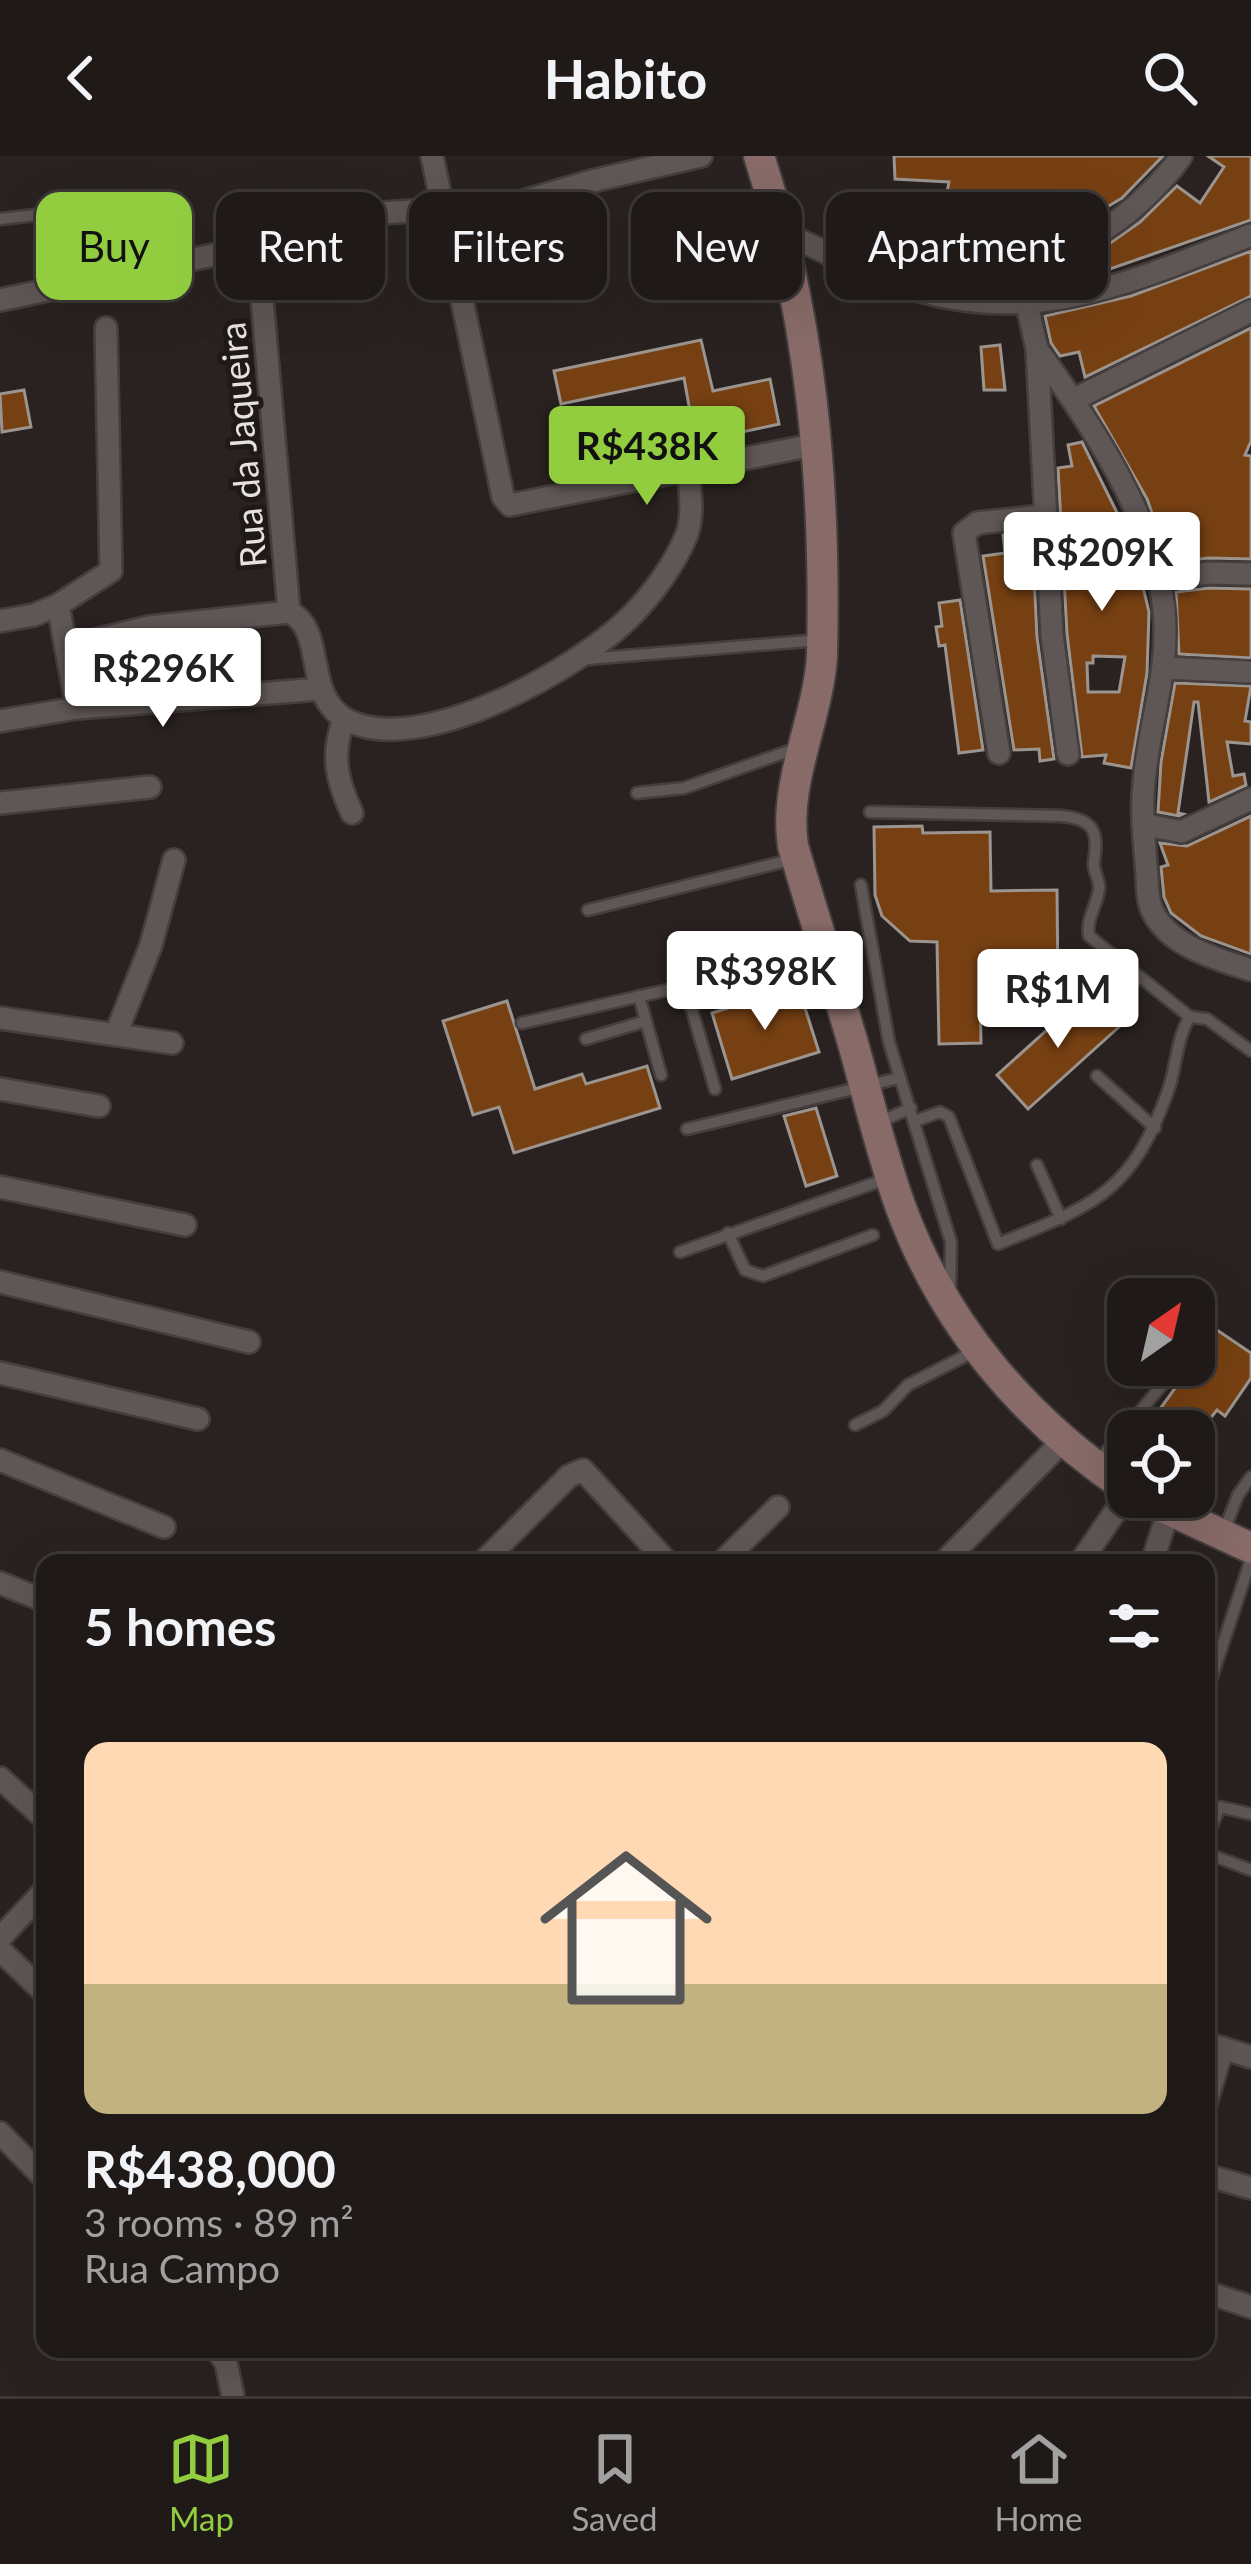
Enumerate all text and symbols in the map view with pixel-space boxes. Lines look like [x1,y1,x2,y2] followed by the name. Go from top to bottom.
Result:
[48,45,114,111] icon: back
[1137,45,1203,111] icon: search
[544,46,707,111] text: Habito
[36,192,192,300] chip: Buy
[216,192,385,300] chip: Rent
[409,192,607,300] chip: Filters
[631,192,802,300] chip: New
[826,192,1108,300] chip: Apartment
[209,320,275,570] street label: Rua da Jaqueira
[549,406,745,508] pin: R$438K
[576,422,718,468] text: R$438K
[1004,512,1200,614] pin: R$209K
[1031,528,1173,574] text: R$209K
[65,628,261,730] pin: R$296K
[92,644,234,690] text: R$296K
[667,931,863,1033] pin: R$398K
[694,947,836,993] text: R$398K
[987,949,1129,1051] pin: R$1M
[1004,965,1112,1011] text: R$1M
[1107,1278,1215,1386] north arrow
[1107,1278,1215,1518] map controls
[1107,1410,1215,1518] button: locate
[1101,1593,1167,1659] icon: filters
[84,1596,276,1657] text: 5 homes
[518,1820,734,2036] icon: home
[84,2138,336,2199] text: R$438,000
[84,2199,354,2245] text: 3 rooms · 89 m²
[84,2245,280,2291] text: Rua Campo
[168,2426,234,2538] tab: Map
[571,2426,658,2538] tab: Saved
[995,2426,1083,2538] tab: Home

